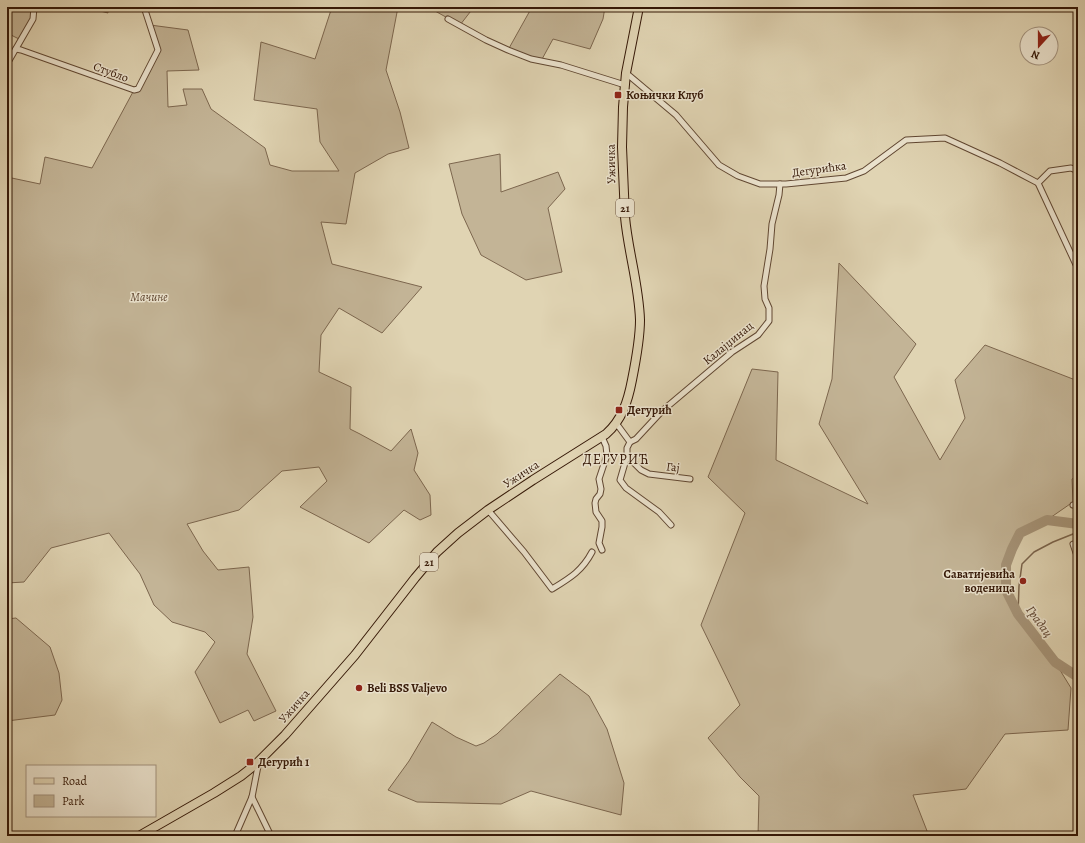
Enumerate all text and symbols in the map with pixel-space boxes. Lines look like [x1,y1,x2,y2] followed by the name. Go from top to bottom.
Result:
[1019,26,1059,66] north arrow
[1029,46,1042,63] text: N
[91,58,131,86] street label: Стубло
[626,87,704,103] place label: Коњички Клуб
[613,90,623,100] marker: Коњички Клуб
[603,144,619,184] street label: Ужичка
[791,157,848,181] street label: Дегурићка
[616,199,634,217] road number: 21
[130,289,168,305] park label: Мачине
[699,318,757,368] street label: Калајџинац
[627,402,672,418] place label: Дегурић
[614,405,624,415] marker: Дегурић
[583,450,649,469] district label: ДЕГУРИЋ
[500,456,542,492] street label: Ужичка
[665,458,681,476] street label: Гај
[420,553,438,571] road number: 21
[944,566,1015,596] place label: Саватијевића воденица
[1018,576,1028,586] marker: Саватијевића воденица
[1022,602,1057,641] water label: Градац
[367,680,447,696] place label: Beli BSS Valjevo
[354,683,364,693] marker: Beli BSS Valjevo
[275,685,313,726] street label: Ужичка
[258,754,310,770] place label: Дегурић 1
[245,757,255,767] marker: Дегурић 1
[26,765,156,817] legend
[62,773,88,789] text: Road
[62,793,85,809] text: Park

